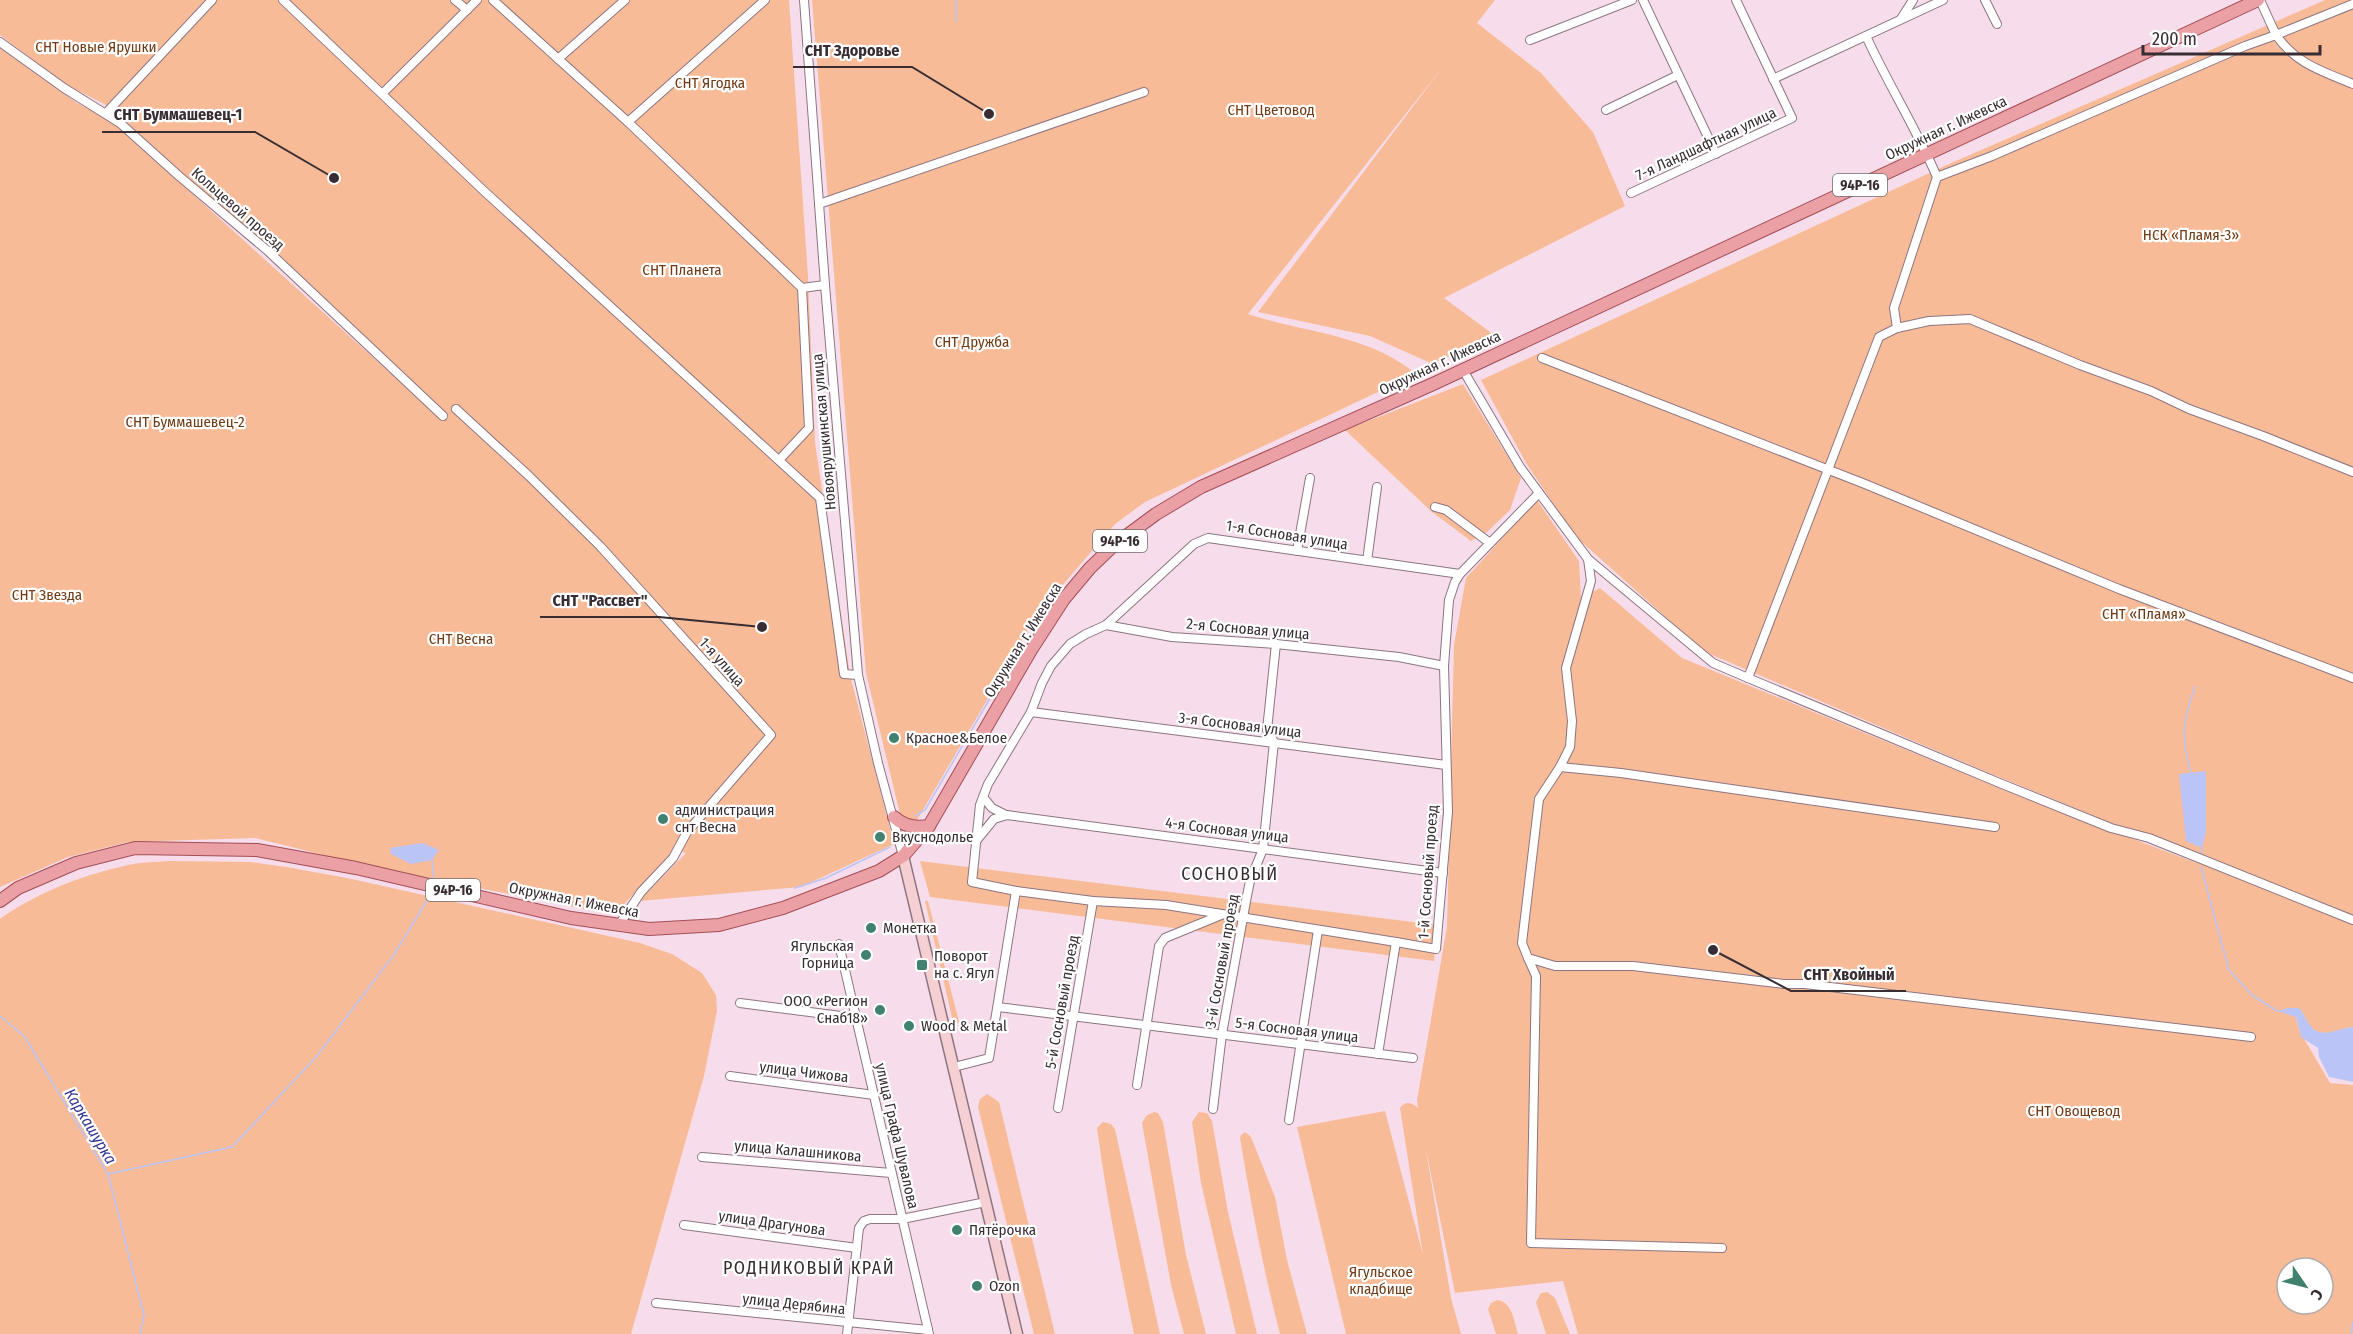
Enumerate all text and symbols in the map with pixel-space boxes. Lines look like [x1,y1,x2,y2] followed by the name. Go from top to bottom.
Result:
[2143,18,2320,56] scale bar
[2152,28,2197,50] text: 200 m
[793,33,912,67] callout: СНТ Здоровье
[35,38,157,56] park label: СНТ Новые Ярушки
[805,41,899,60] text: СНТ Здоровье
[675,74,745,92] park label: СНТ Ягодка
[1882,92,2010,164] street label: Окружная г. Ижевска
[102,98,255,132] callout: СНТ Буммашевец-1
[1227,101,1315,119] park label: СНТ Цветовод
[1633,104,1779,184] street label: 7-я Ландшафтная улица
[114,105,242,124] text: СНТ Буммашевец-1
[188,164,288,254] street label: Кольцевой проезд
[1833,174,1887,196] road number: 94Р-16
[2143,226,2239,244] park label: НСК «Пламя-3»
[642,261,722,279] park label: СНТ Планета
[1376,327,1504,399] street label: Окружная г. Ижевска
[935,333,1009,351] park label: СНТ Дружба
[808,353,840,511] street label: Новоярушкинская улица
[125,413,245,431] park label: СНТ Буммашевец-2
[1225,516,1349,554] street label: 1-я Сосновая улица
[1093,530,1147,552] road number: 94Р-16
[980,579,1066,701] street label: Окружная г. Ижевска
[540,583,659,617] callout: СНТ "Рассвет"
[12,586,82,604] park label: СНТ Звезда
[552,591,648,610] text: СНТ "Рассвет"
[2102,605,2186,623] park label: СНТ «Пламя»
[1186,615,1310,643] street label: 2-я Сосновая улица
[429,630,493,648] park label: СНТ Весна
[695,634,749,690] street label: 1-я улица
[1177,709,1303,741] street label: 3-я Сосновая улица
[906,729,1007,747] place label: Красное&Белое
[887,731,901,745] marker: Красное&Белое
[675,801,774,836] place label: администрация снт Весна
[1414,804,1442,940] street label: 1-й Сосновый проезд
[656,812,670,826] marker: администрация снт Весна
[1164,813,1290,847] street label: 4-я Сосновая улица
[892,828,973,846] place label: Вкуснодолье
[873,830,887,844] marker: Вкуснодолье
[1181,863,1279,885] district label: СОСНОВЫЙ
[426,879,480,901] road number: 94Р-16
[507,879,641,921] street label: Окружная г. Ижевска
[1201,893,1243,1029] street label: 3-й Сосновый проезд
[883,919,937,937] place label: Монетка
[864,921,878,935] marker: Монетка
[1041,934,1083,1070] street label: 5-й Сосновый проезд
[791,937,854,972] place label: Ягульская Горница
[934,947,994,982] place label: Поворот на с. Ягул
[859,948,873,962] marker: Ягульская Горница
[1791,957,1906,991] callout: СНТ Хвойный
[915,958,929,972] marker: Поворот на с. Ягул
[1804,965,1894,984] text: СНТ Хвойный
[784,992,868,1027] place label: ООО «Регион Снаб18»
[873,1003,887,1017] marker: ООО «Регион Снаб18»
[1234,1014,1360,1046] street label: 5-я Сосновая улица
[921,1017,1007,1035] place label: Wood & Metal
[902,1019,916,1033] marker: Wood & Metal
[758,1058,850,1086] street label: улица Чижова
[871,1061,923,1211] street label: улица Графа Шувалова
[61,1085,121,1167] water label: Каркашурка
[2028,1102,2120,1120] park label: СНТ Овощевод
[734,1136,862,1166] street label: улица Калашникова
[717,1207,827,1239] street label: улица Драгунова
[969,1221,1036,1239] place label: Пятёрочка
[950,1223,964,1237] marker: Пятёрочка
[2275,1256,2335,1316] north arrow
[723,1257,895,1279] district label: РОДНИКОВЫЙ КРАЙ
[1349,1263,1413,1298] park label: Ягульское кладбище
[989,1277,1020,1295] place label: Ozon
[970,1279,984,1293] marker: Ozon
[2306,1285,2327,1304] text: С
[742,1290,846,1318] street label: улица Дерябина

